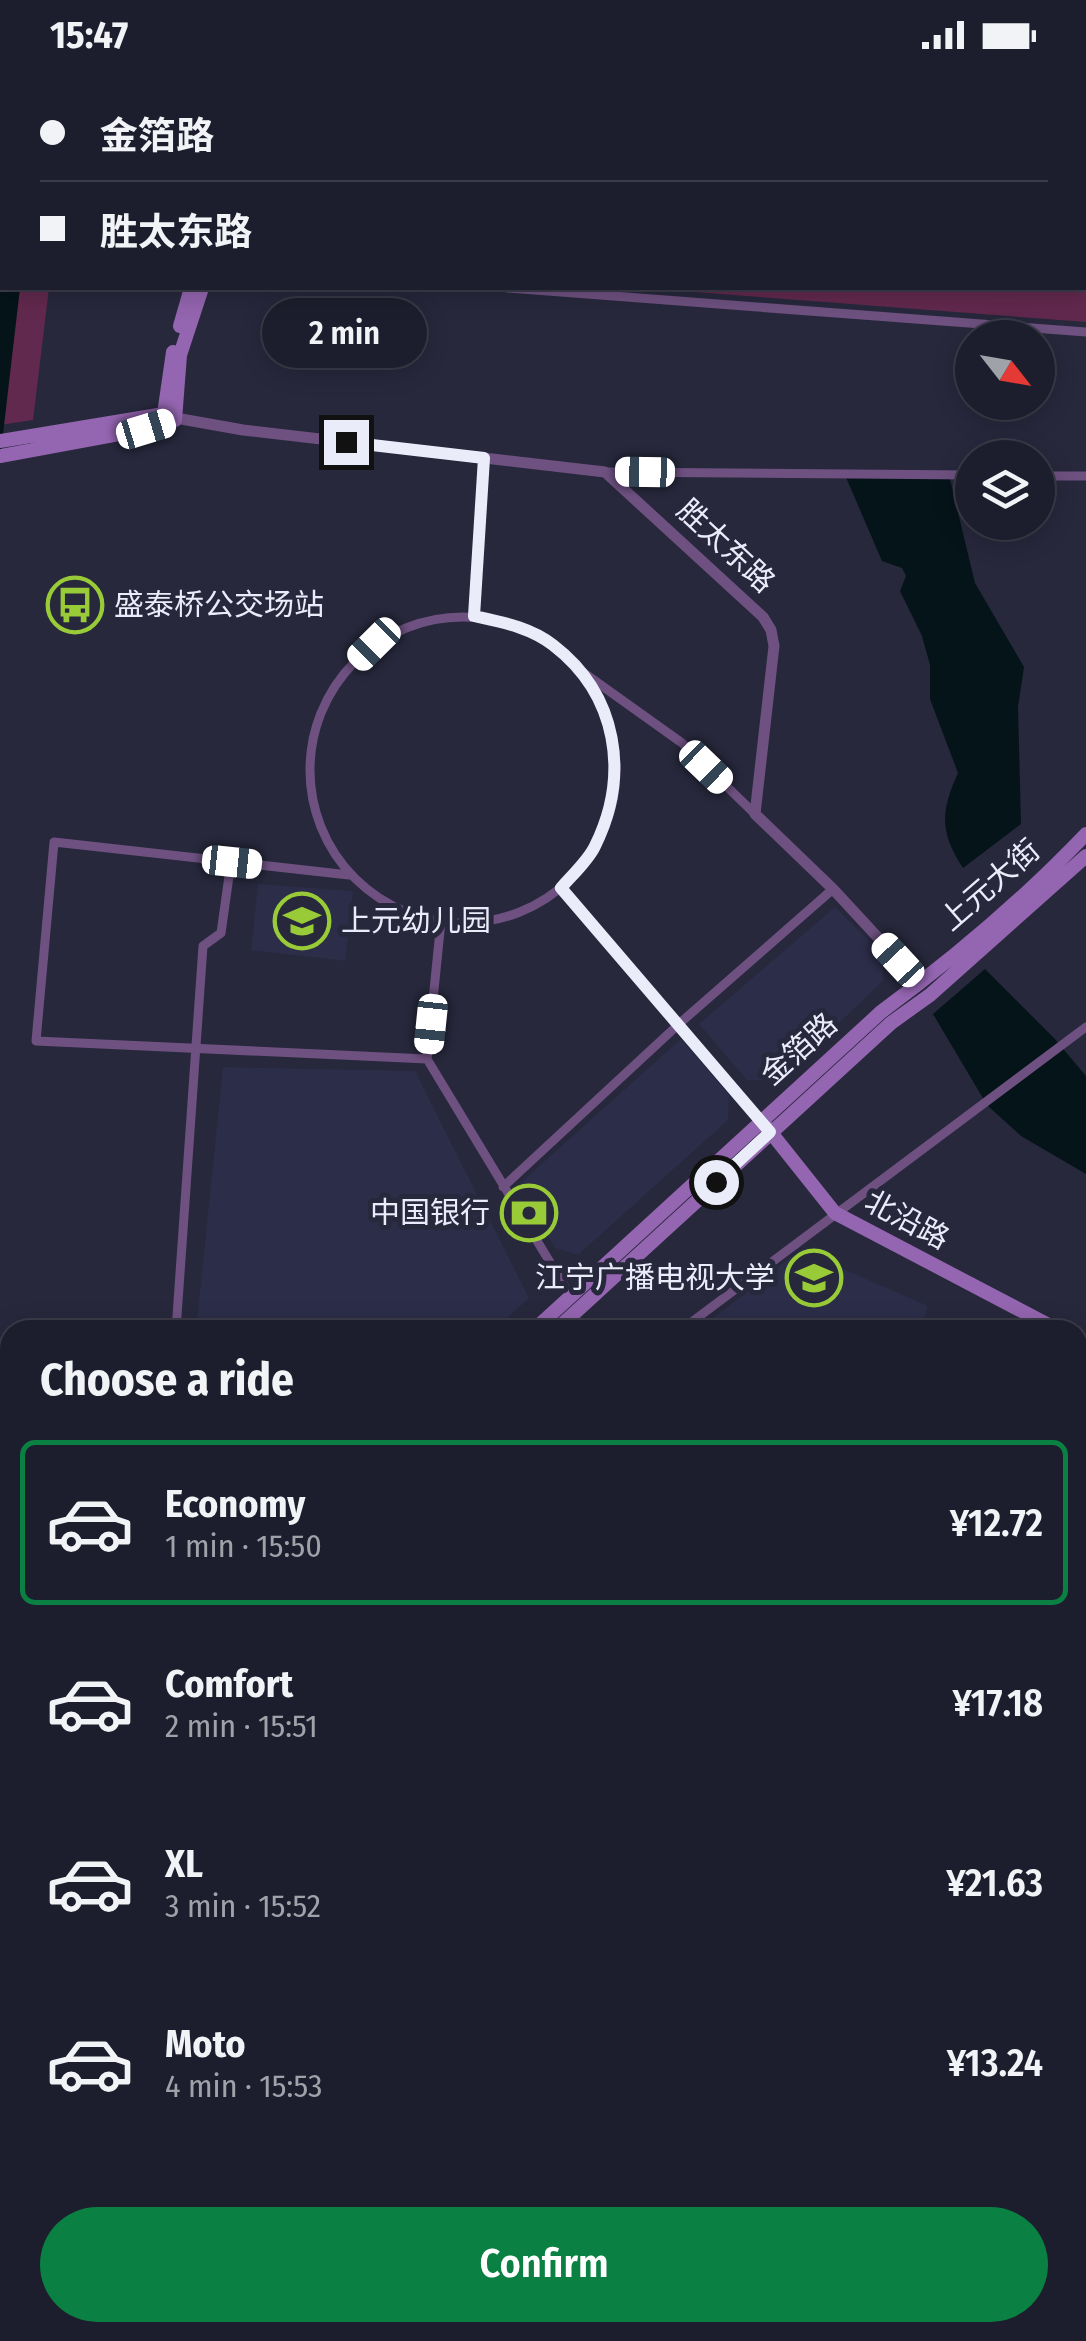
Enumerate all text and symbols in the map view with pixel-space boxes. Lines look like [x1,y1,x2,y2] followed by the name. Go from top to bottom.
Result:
[50,12,128,58] text: 15:47
[100,113,214,159] text: 金箔路
[100,209,252,255] text: 胜太东路
[264,297,428,367] callout: 2 min
[309,314,380,352] text: 2 min
[955,320,1055,420] north arrow
[955,320,1055,540] map controls
[113,406,179,452] car
[324,420,369,465] route end
[955,440,1055,540] button: layers
[615,456,675,488] car
[670,492,782,600] street label: 胜太东路
[45,575,105,635] bus stop icon: 盛泰桥公交场站
[114,587,324,623] place label: 盛泰桥公交场站
[342,612,406,676] car
[674,735,738,799] car
[933,832,1047,938] street label: 上元大街
[201,844,263,880] car
[272,891,332,951] school or university icon: 上元幼儿园
[341,903,491,939] place label: 上元幼儿园
[867,928,929,992] car
[413,993,449,1055] car
[754,1006,844,1092] street label: 金箔路
[694,1160,739,1205] route start
[499,1183,559,1243] bank icon: 中国银行
[859,1183,955,1257] street label: 北沿路
[370,1195,490,1231] place label: 中国银行
[784,1248,844,1308] school or university icon: 江宁广播电视大学
[535,1260,775,1296] place label: 江宁广播电视大学
[40,1353,294,1407] text: Choose a ride
[45,1478,135,1568] icon: car
[165,1481,305,1527] text: Economy
[950,1500,1043,1546] text: ¥12.72
[165,1527,322,1565] text: 1 min · 15:50
[45,1658,135,1748] icon: car
[165,1661,293,1707] text: Comfort
[953,1680,1043,1726] text: ¥17.18
[165,1707,318,1745] text: 2 min · 15:51
[45,1838,135,1928] icon: car
[165,1841,203,1887] text: XL
[946,1860,1043,1906] text: ¥21.63
[165,1887,321,1925] text: 3 min · 15:52
[45,2018,135,2108] icon: car
[165,2021,246,2067] text: Moto
[947,2040,1043,2086] text: ¥13.24
[165,2067,322,2105] text: 4 min · 15:53
[40,2207,1048,2322] button: Confirm

